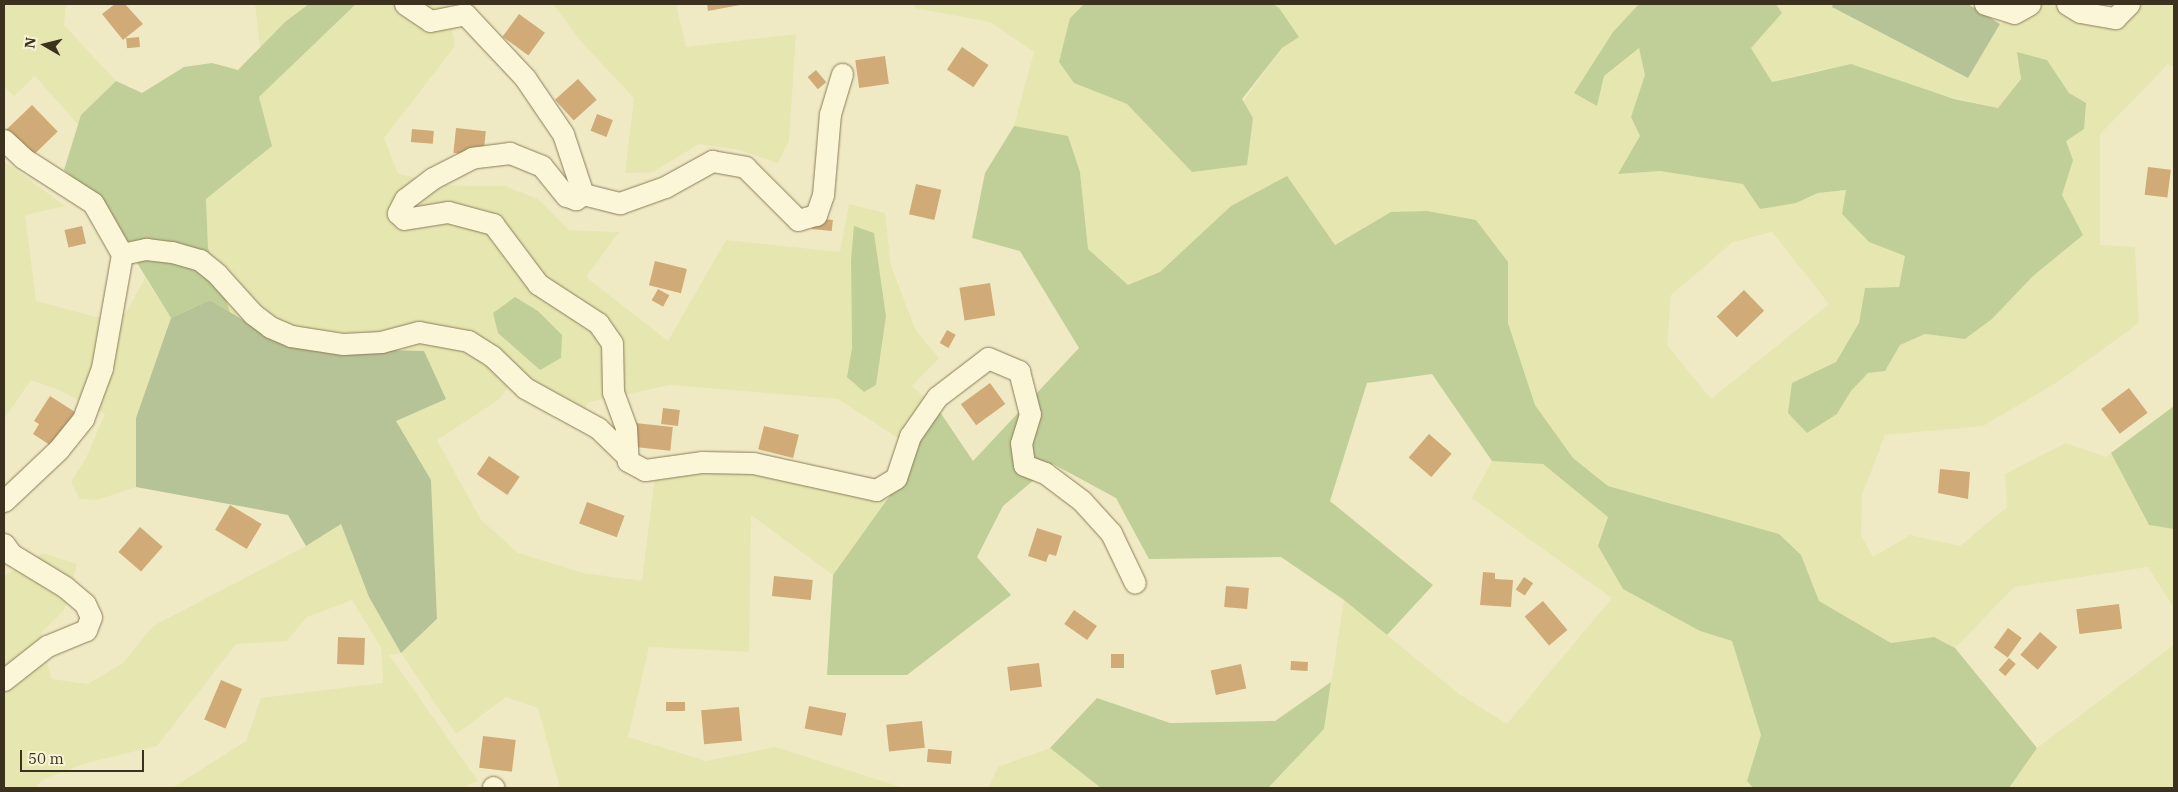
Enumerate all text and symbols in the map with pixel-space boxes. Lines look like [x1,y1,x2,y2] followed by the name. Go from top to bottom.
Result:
[20,20,70,70] north arrow
[20,36,40,50] text: N
[22,740,146,772] scale bar
[28,749,64,768] text: 50 m

